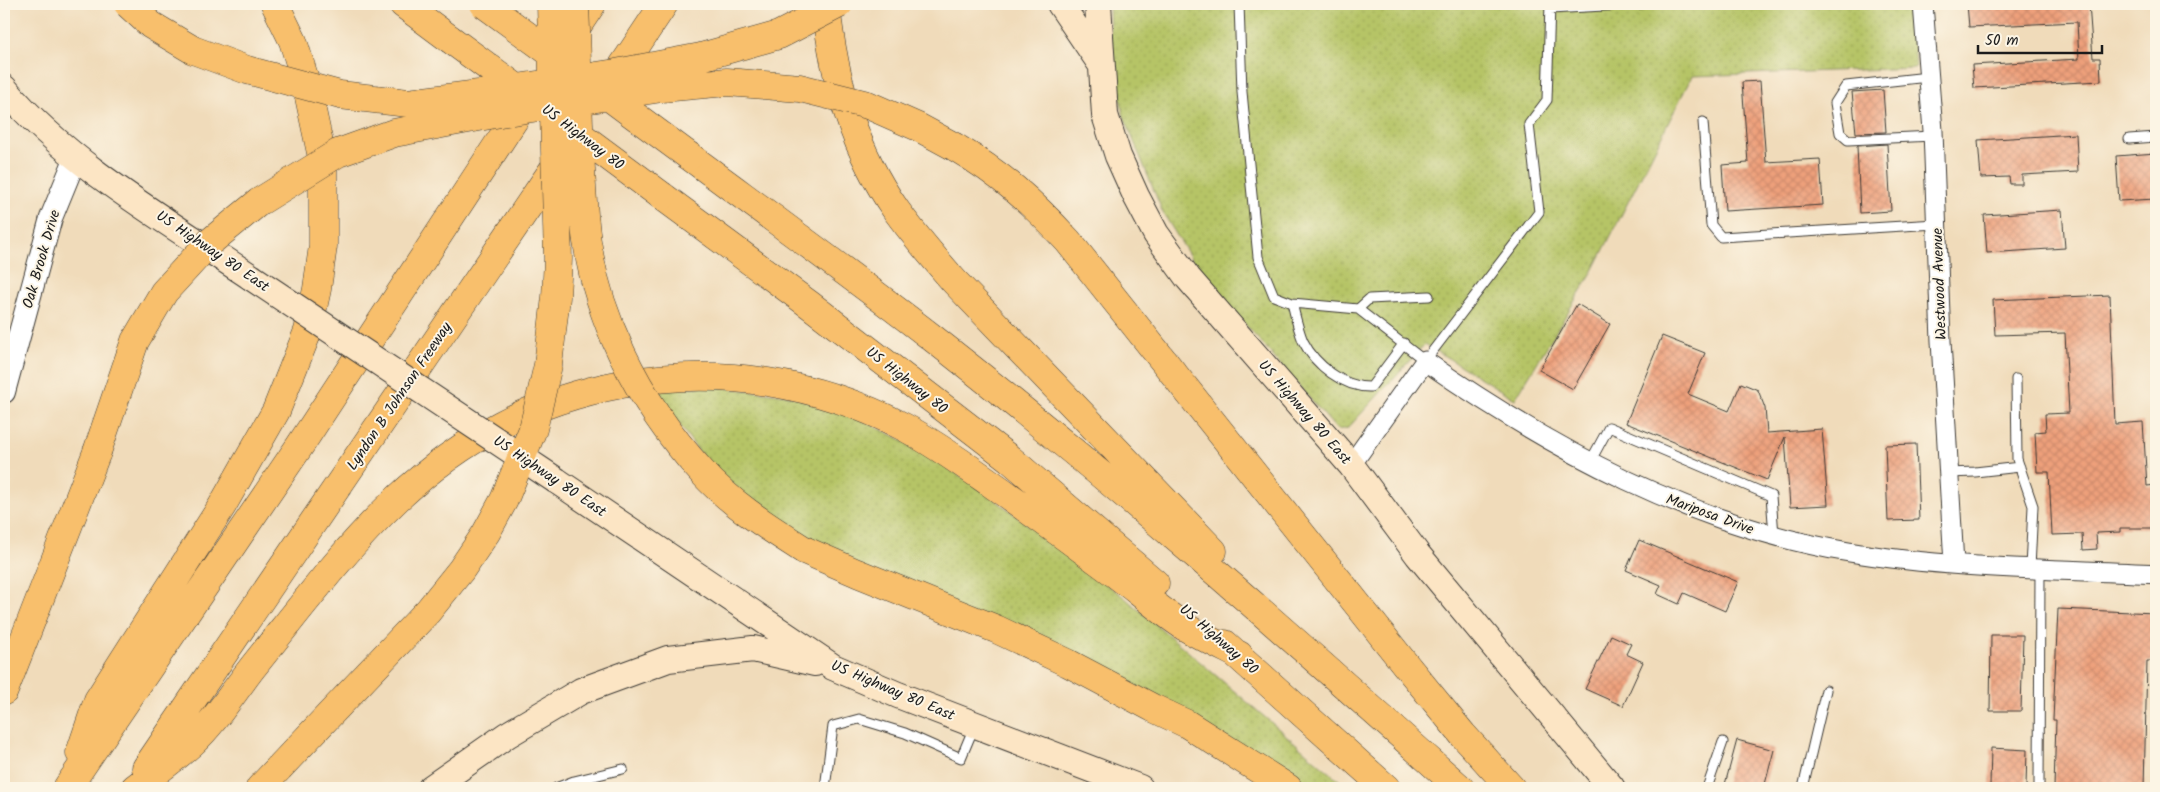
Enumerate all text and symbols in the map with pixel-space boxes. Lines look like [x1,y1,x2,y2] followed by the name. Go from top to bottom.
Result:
[1978,22,2101,54] scale bar
[1985,29,2019,53] text: 50 m
[536,99,629,177] street label: US Highway 80
[151,205,274,299] street label: US Highway 80 East
[16,207,68,311] street label: Oak Brook Drive
[1926,227,1954,340] street label: Westwood Avenue
[341,317,459,476] street label: Lyndon B Johnson Freeway
[860,341,953,421] street label: US Highway 80
[1252,355,1357,471] street label: US Highway 80 East
[488,430,611,524] street label: US Highway 80 East
[1662,488,1757,542] street label: Mariposa Drive
[1173,598,1264,681] street label: US Highway 80
[827,654,958,728] street label: US Highway 80 East

